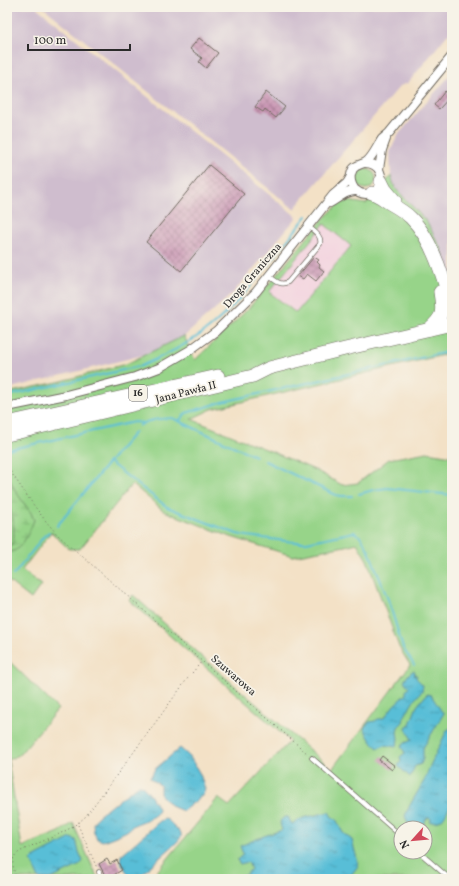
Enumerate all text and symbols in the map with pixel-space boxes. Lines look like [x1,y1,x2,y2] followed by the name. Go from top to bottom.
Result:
[28,26,130,52] scale bar
[34,33,67,49] text: 100 m
[220,240,286,312] street label: Droga Graniczna
[154,378,218,408] street label: Jana Pawła II
[129,385,147,401] road number: 16
[207,652,259,700] street label: Szuwarowa
[393,820,433,860] north arrow
[397,837,414,851] text: N

